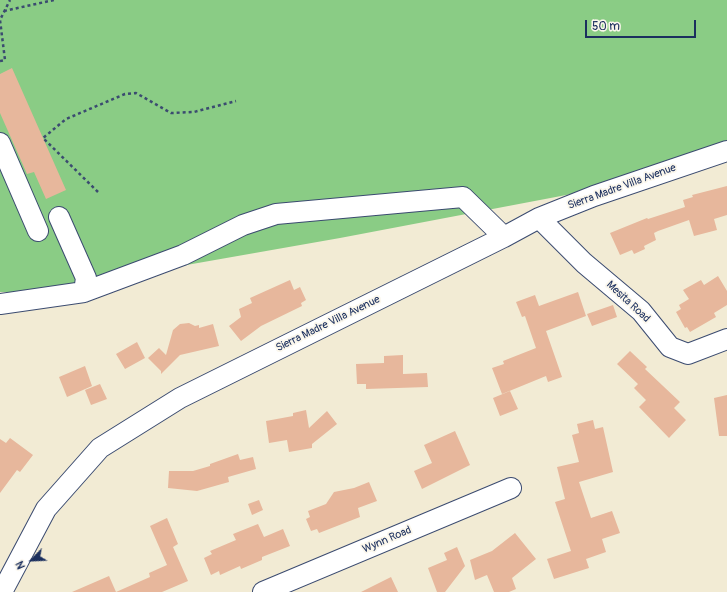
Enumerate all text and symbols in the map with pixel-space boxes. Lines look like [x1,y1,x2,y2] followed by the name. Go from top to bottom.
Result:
[587,12,698,38] scale bar
[592,19,620,34] text: 50 m
[566,161,678,213] street label: Sierra Madre Villa Avenue
[603,278,653,326] street label: Mesita Road
[274,293,382,355] street label: Sierra Madre Villa Avenue
[361,524,413,556] street label: Wynn Road
[12,540,52,580] north arrow
[13,559,28,571] text: N

